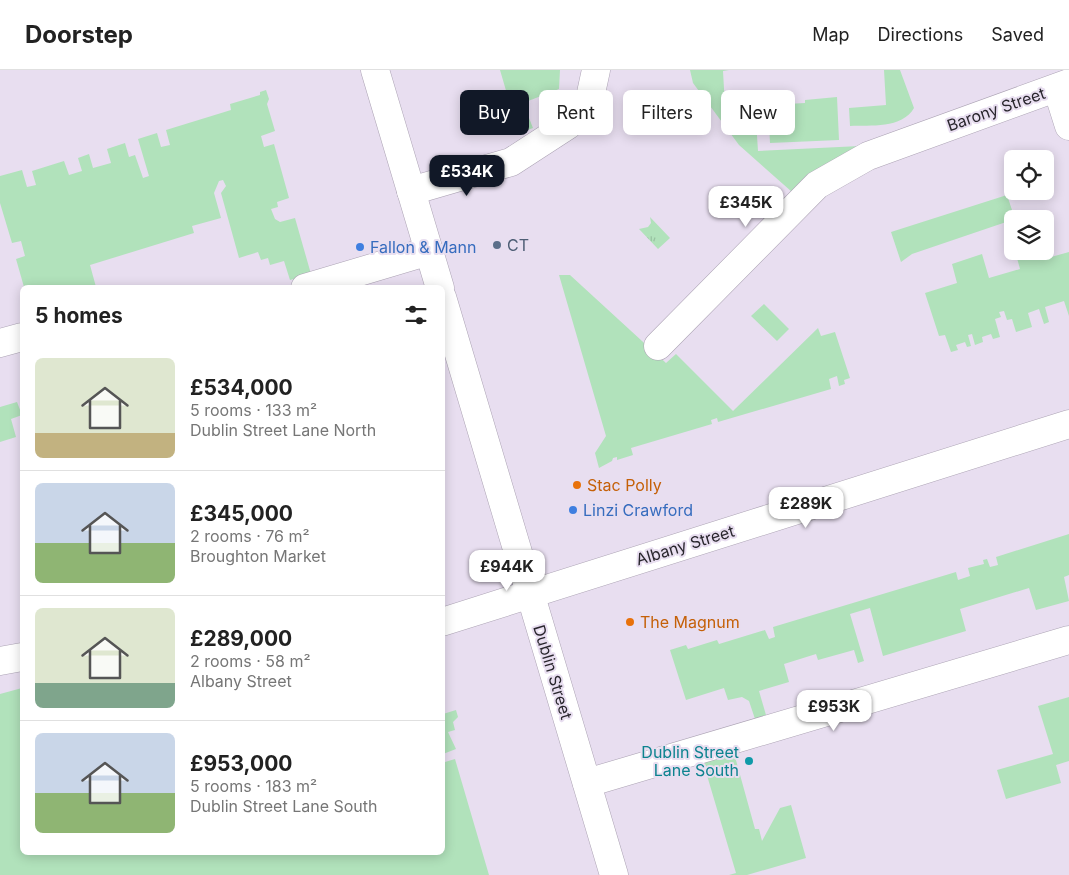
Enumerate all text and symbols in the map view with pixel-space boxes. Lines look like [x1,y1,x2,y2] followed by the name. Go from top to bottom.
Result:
[25,20,133,49] text: Doorstep
[812,24,850,45] text: Map
[878,24,963,45] text: Directions
[991,24,1044,45] text: Saved
[944,83,1048,135] street label: Barony Street
[460,90,529,135] chip: Buy
[539,90,613,135] chip: Rent
[623,90,711,135] chip: Filters
[721,90,795,135] chip: New
[1004,150,1054,260] map controls
[1004,150,1054,200] button: locate
[432,154,502,197] pin: £534K
[440,161,494,181] text: £534K
[711,186,781,228] pin: £345K
[719,192,773,212] text: £345K
[1004,210,1054,260] button: layers
[507,235,529,255] place label: CT
[370,237,476,257] place label: Fallon & Mann
[491,239,503,251] marker: CT
[354,241,366,253] marker: Fallon & Mann
[402,301,430,329] icon: filters
[35,303,123,328] text: 5 homes
[190,375,293,400] text: £534,000
[75,378,135,438] icon: home
[190,400,317,420] text: 5 rooms · 133 m²
[190,420,376,440] text: Dublin Street Lane North
[587,475,662,495] place label: Stac Polly
[571,479,583,491] marker: Stac Polly
[771,486,841,529] pin: £289K
[780,493,832,513] text: £289K
[583,500,693,520] place label: Linzi Crawford
[190,501,293,526] text: £345,000
[75,503,135,563] icon: home
[567,504,579,516] marker: Linzi Crawford
[633,521,737,569] street label: Albany Street
[190,526,310,546] text: 2 rooms · 76 m²
[190,546,326,566] text: Broughton Market
[472,550,542,592] pin: £944K
[480,556,534,576] text: £944K
[640,612,740,632] place label: The Magnum
[624,616,636,628] marker: The Magnum
[529,622,577,722] street label: Dublin Street
[190,626,292,651] text: £289,000
[75,628,135,688] icon: home
[190,651,310,671] text: 2 rooms · 58 m²
[190,671,292,691] text: Albany Street
[799,690,869,732] pin: £953K
[808,696,860,716] text: £953K
[641,742,739,780] place label: Dublin Street Lane South
[190,751,292,776] text: £953,000
[75,753,135,813] icon: home
[743,755,755,767] marker: Dublin Street Lane South
[190,776,317,796] text: 5 rooms · 183 m²
[190,796,377,816] text: Dublin Street Lane South

